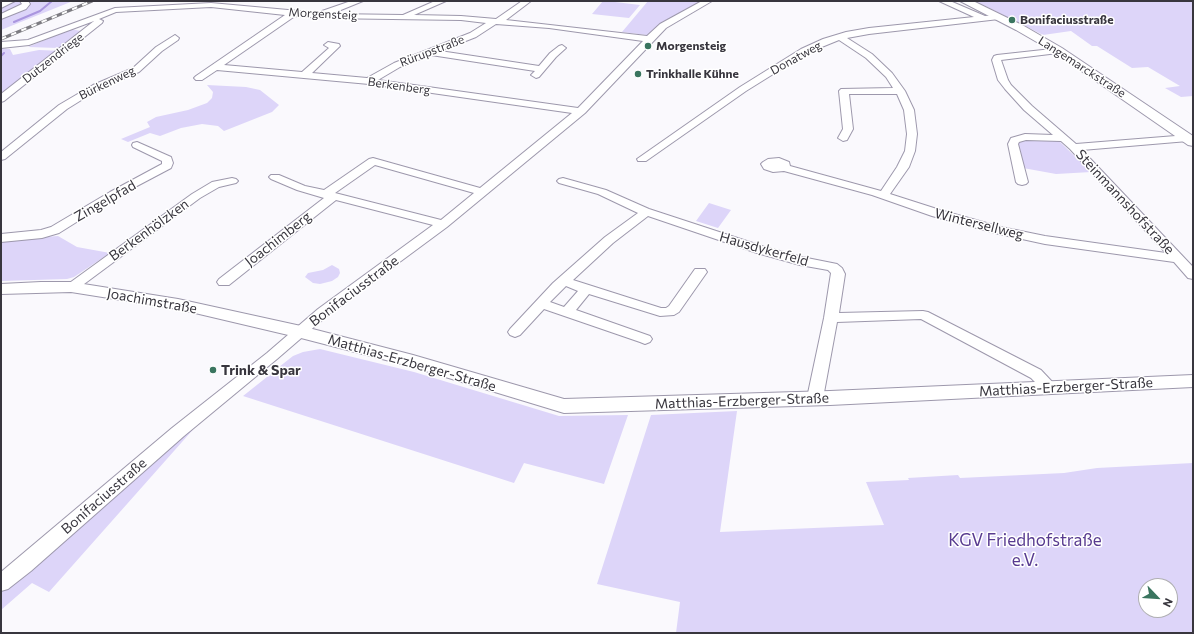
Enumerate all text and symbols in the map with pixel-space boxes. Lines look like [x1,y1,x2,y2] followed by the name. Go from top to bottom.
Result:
[288,5,358,23] street label: Morgensteig
[1020,13,1113,27] place label: Bonifaciusstraße
[1007,15,1017,25] marker: Bonifaciusstraße
[20,30,86,86] street label: Dutzendriege
[398,32,466,70] street label: Rürupstraße
[1036,33,1128,101] street label: Langemarckstraße
[768,38,824,78] street label: Donatweg
[656,39,726,53] place label: Morgensteig
[643,41,653,51] marker: Morgensteig
[77,63,137,103] street label: Bürkenweg
[646,67,739,81] place label: Trinkhalle Kühne
[633,69,643,79] marker: Trinkhalle Kühne
[367,74,431,98] street label: Berkenberg
[1072,146,1178,258] street label: Steinmannshofstraße
[71,177,139,225] street label: Zingelpfad
[106,195,192,265] street label: Berkenhölzken
[933,205,1025,243] street label: Wintersellweg
[242,208,314,270] street label: Joachimberg
[718,228,810,270] street label: Hausdykerfeld
[306,252,402,330] street label: Bonifaciusstraße
[106,285,198,317] street label: Joachimstraße
[326,331,498,395] street label: Matthias-Erzberger-Straße
[221,362,301,378] place label: Trink & Spar
[208,365,218,375] marker: Trink & Spar
[979,374,1153,400] street label: Matthias-Erzberger-Straße
[655,390,829,412] street label: Matthias-Erzberger-Straße
[58,455,150,537] street label: Bonifaciusstraße
[948,530,1102,570] park label: KGV Friedhofstraße e.V.
[1138,578,1178,618] north arrow
[1161,596,1176,609] text: N

